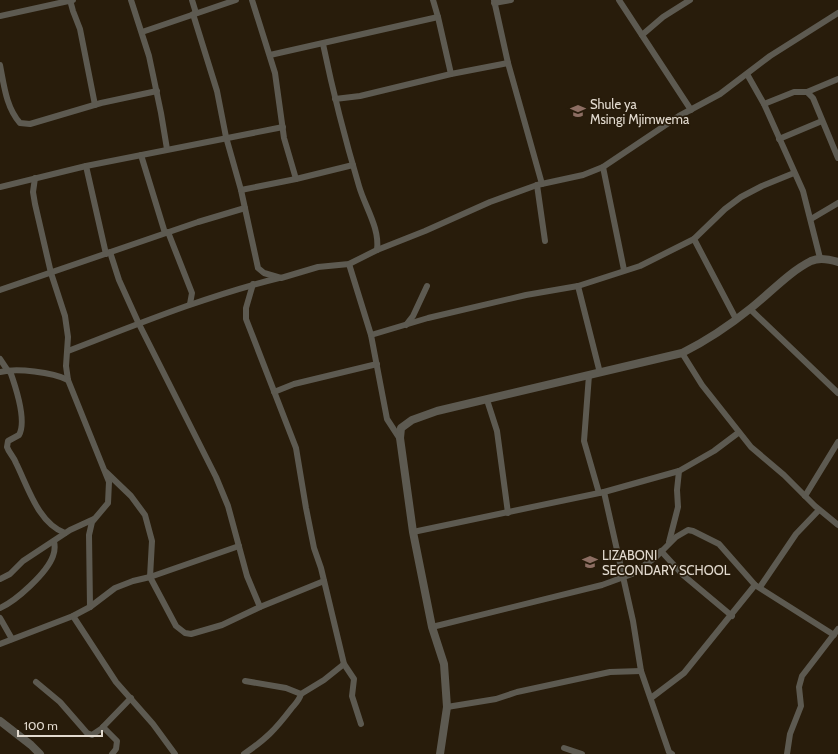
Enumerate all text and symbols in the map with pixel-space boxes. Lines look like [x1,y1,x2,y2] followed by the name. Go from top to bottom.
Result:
[590,96,690,128] place label: Shule ya Msingi Mjimwema
[569,102,587,120] school or university icon: Shule ya Msingi Mjimwema
[602,547,731,578] place label: LIZABONI SECONDARY SCHOOL
[581,553,599,571] school or university icon: LIZABONI SECONDARY SCHOOL
[18,712,102,738] scale bar
[24,718,58,733] text: 100 m

